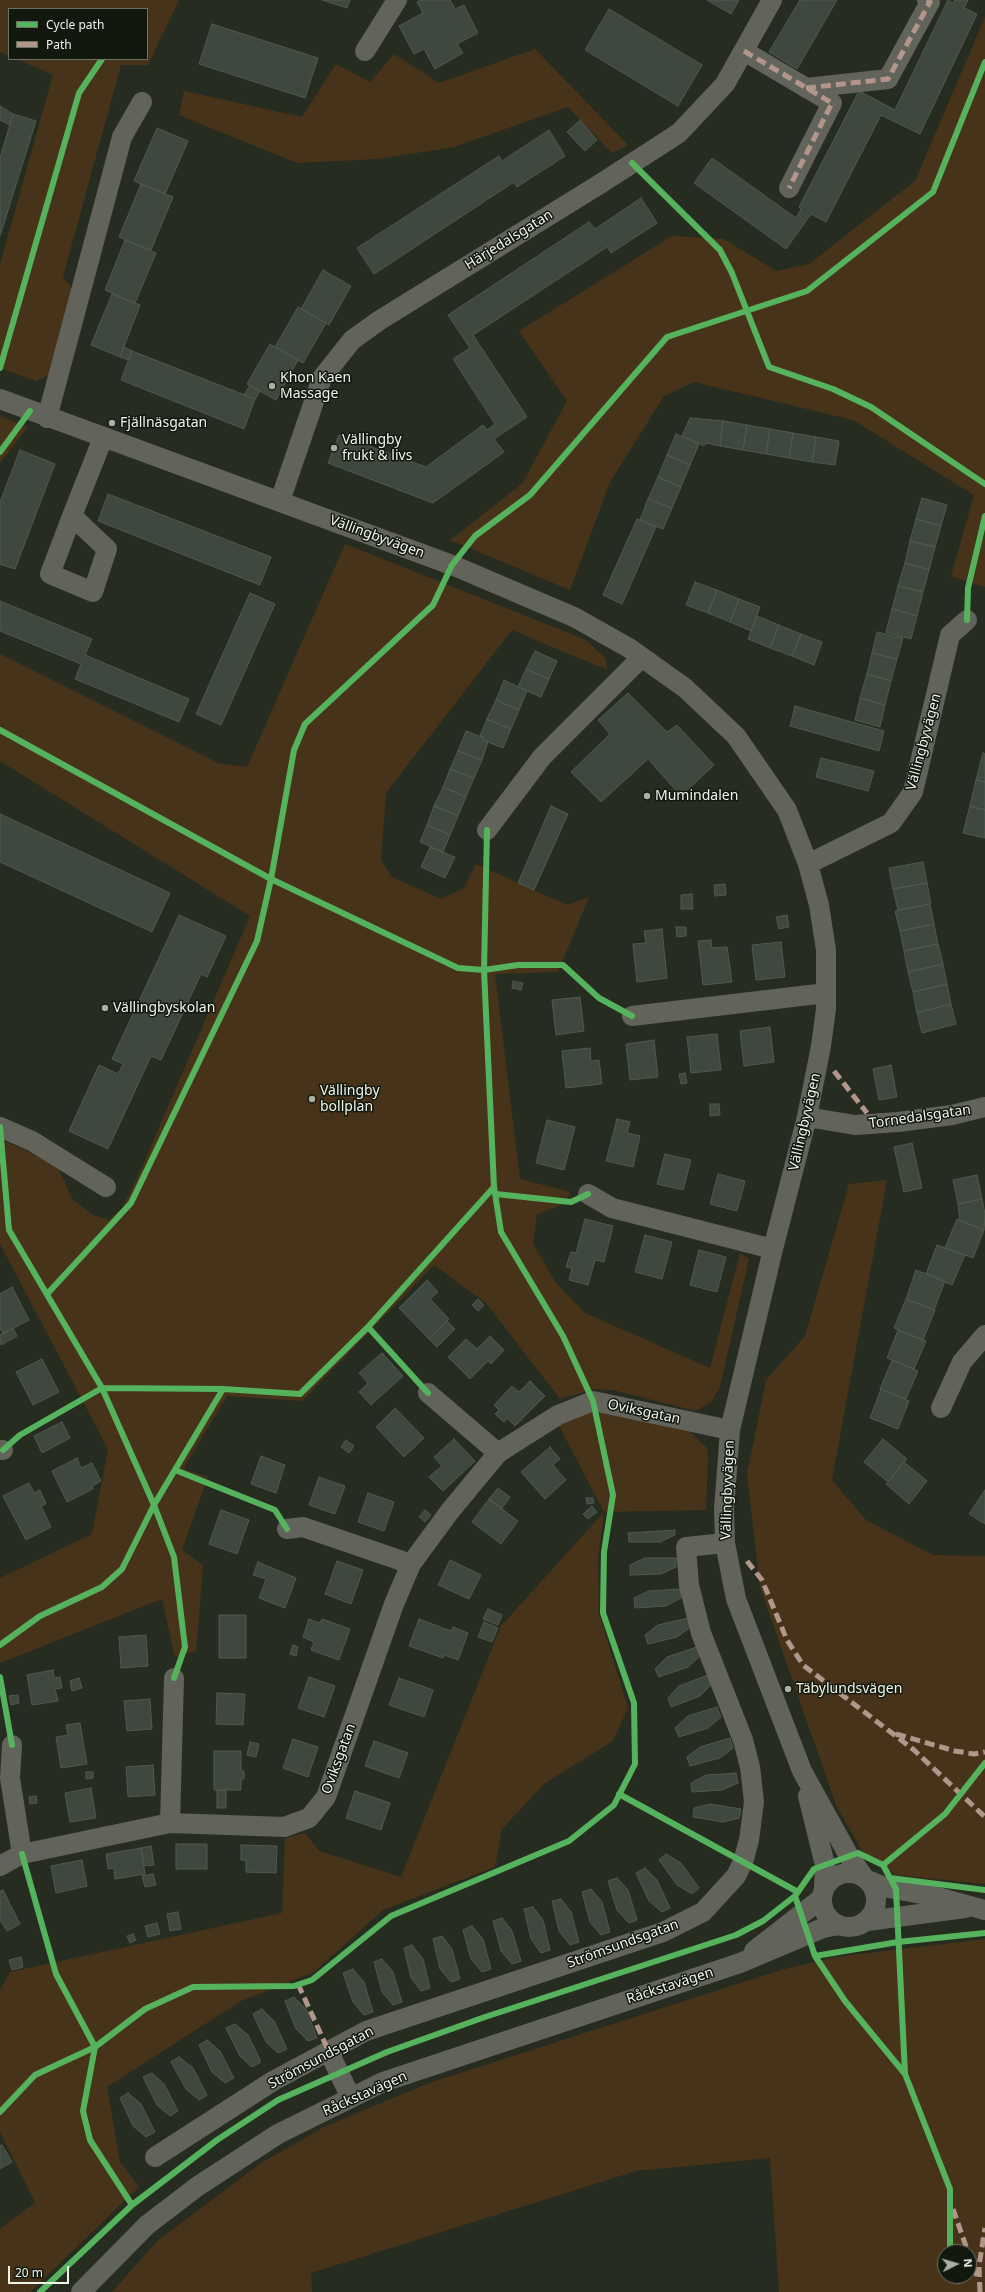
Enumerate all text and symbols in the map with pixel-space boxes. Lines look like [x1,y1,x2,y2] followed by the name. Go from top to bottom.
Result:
[8,8,148,60] legend
[46,16,104,33] text: Cycle path
[46,36,72,53] text: Path
[462,206,556,274] street label: Härjedalsgatan
[280,370,351,402] place label: Khon Kaen Massage
[267,381,277,391] marker: Khon Kaen Massage
[120,415,207,431] place label: Fjällnäsgatan
[107,418,117,428] marker: Fjällnäsgatan
[342,432,412,464] place label: Vällingby frukt & livs
[329,443,339,453] marker: Vällingby frukt & livs
[327,512,427,562] street label: Vällingbyvägen
[903,692,945,792] street label: Vällingbyvägen
[655,788,738,804] place label: Mumindalen
[642,791,652,801] marker: Mumindalen
[113,1000,215,1016] place label: Vällingbyskolan
[100,1003,110,1013] marker: Vällingbyskolan
[786,1072,824,1172] street label: Vällingbyvägen
[320,1083,380,1116] place label: Vällingby bollplan
[307,1094,317,1104] marker: Vällingby bollplan
[868,1102,972,1132] street label: Tornedalsgatan
[606,1396,682,1428] street label: Oviksgatan
[718,1440,738,1540] street label: Vällingbyvägen
[796,1681,902,1697] place label: Täbylundsvägen
[783,1684,793,1694] marker: Täbylundsvägen
[318,1721,360,1797] street label: Oviksgatan
[565,1916,681,1972] street label: Strömsundsgatan
[624,1964,716,2008] street label: Råckstavägen
[265,2023,377,2093] street label: Strömsundsgatan
[320,2068,410,2120] street label: Råckstavägen
[937,2244,977,2284] north arrow
[10,2258,71,2284] scale bar
[961,2258,976,2268] text: N
[15,2264,43,2281] text: 20 m

